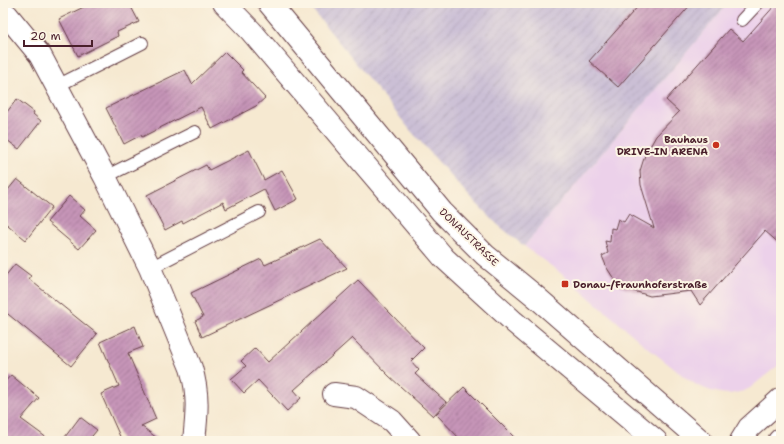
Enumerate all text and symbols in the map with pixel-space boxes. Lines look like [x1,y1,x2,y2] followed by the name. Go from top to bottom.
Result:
[24,22,92,48] scale bar
[30,28,61,44] text: 20 m
[617,133,708,158] place label: Bauhaus DRIVE-IN ARENA
[711,140,721,150] marker: Bauhaus DRIVE-IN ARENA
[437,205,501,269] street label: DONAUSTRASSE
[573,278,707,291] place label: Donau-/Fraunhoferstraße
[560,279,570,289] marker: Donau-/Fraunhoferstraße

